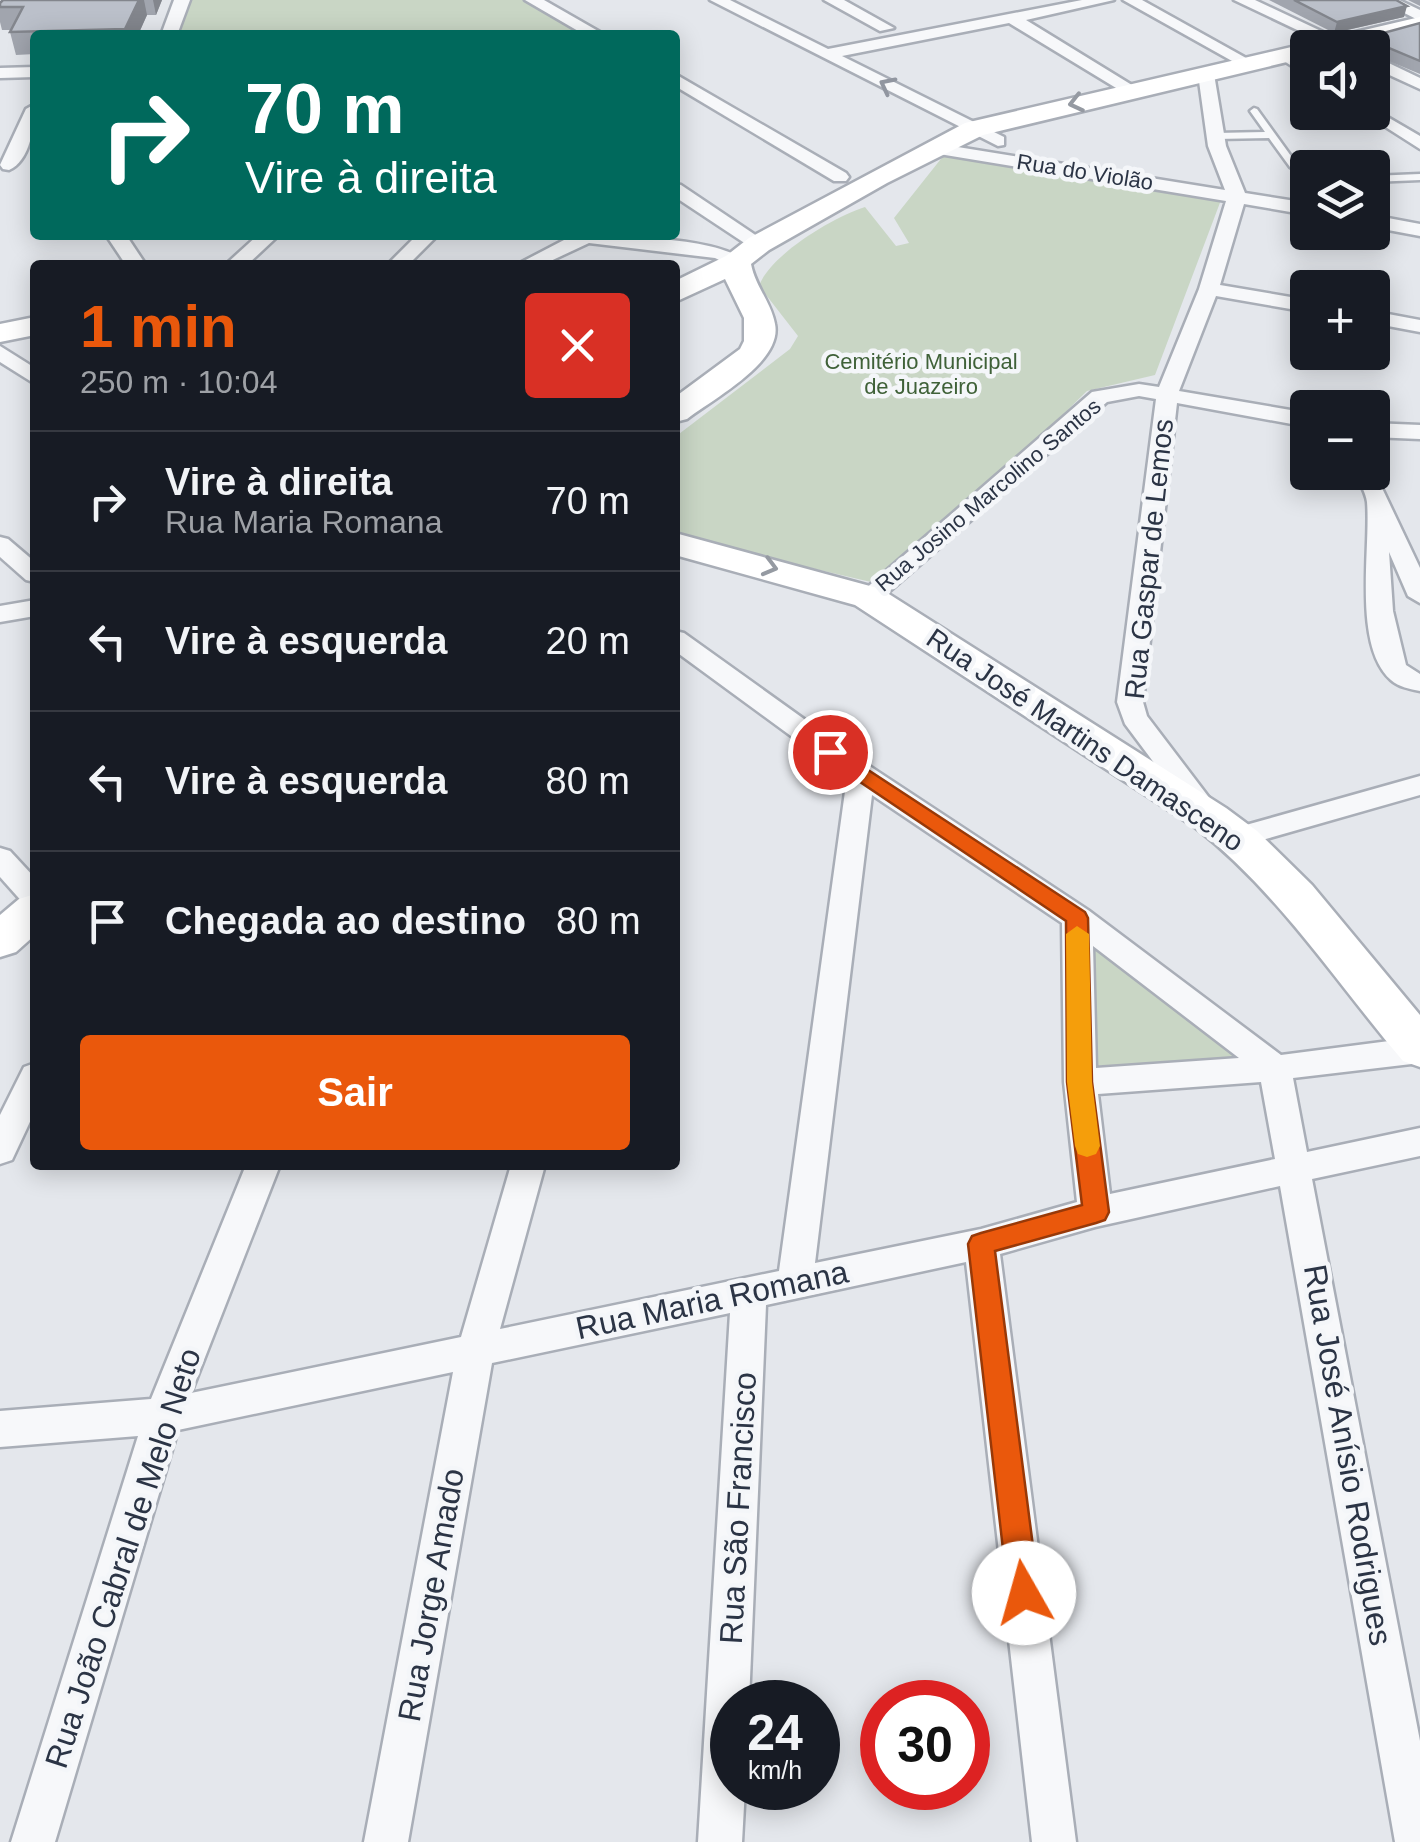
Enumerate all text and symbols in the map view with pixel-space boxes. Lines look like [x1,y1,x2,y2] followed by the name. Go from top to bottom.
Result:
[1290,30,1390,490] map controls
[1290,30,1390,130] button: sound
[80,70,210,200] icon: right
[245,70,405,148] text: 70 m
[880,78,898,97] one-way arrow
[1068,91,1085,112] one-way arrow
[1015,149,1155,195] street label: Rua do Violão
[1290,150,1390,250] button: layers
[245,152,497,203] text: Vire à direita
[1290,270,1390,370] button: +
[80,293,237,360] text: 1 min
[525,293,630,398] button: close
[824,349,1018,399] park label: Cemitério Municipal de Juazeiro
[80,364,277,400] text: 250 m · 10:04
[1290,390,1390,490] button: −
[870,393,1106,597] street label: Rua Josino Marcolino Santos
[1119,417,1179,701] street label: Rua Gaspar de Lemos
[165,461,392,503] text: Vire à direita
[80,474,135,529] icon: right
[546,480,630,522] text: 70 m
[165,504,442,540] text: Rua Maria Romana
[761,556,778,577] one-way arrow
[80,614,135,669] icon: left
[165,620,447,662] text: Vire à esquerda
[546,620,630,662] text: 20 m
[921,622,1249,858] street label: Rua José Martins Damasceno
[788,710,873,795] pin
[803,725,858,780] icon: arrive
[80,754,135,809] icon: left
[165,760,447,802] text: Vire à esquerda
[546,760,630,802] text: 80 m
[80,894,135,949] icon: arrive
[165,900,526,942] text: Chegada ao destino
[556,900,641,942] text: 80 m
[80,1035,630,1150] button: Sair
[573,1254,852,1346] street label: Rua Maria Romana
[1297,1262,1399,1648] street label: Rua José Anísio Rodrigues
[38,1344,208,1772] street label: Rua João Cabral de Melo Neto
[713,1371,763,1645] street label: Rua São Francisco
[391,1466,471,1724] street label: Rua Jorge Amado
[972,1541,1076,1645] position arrow
[860,1680,990,1810] speed limit sign: 30
[747,1705,803,1761] text: 24
[748,1756,802,1784] text: km/h

